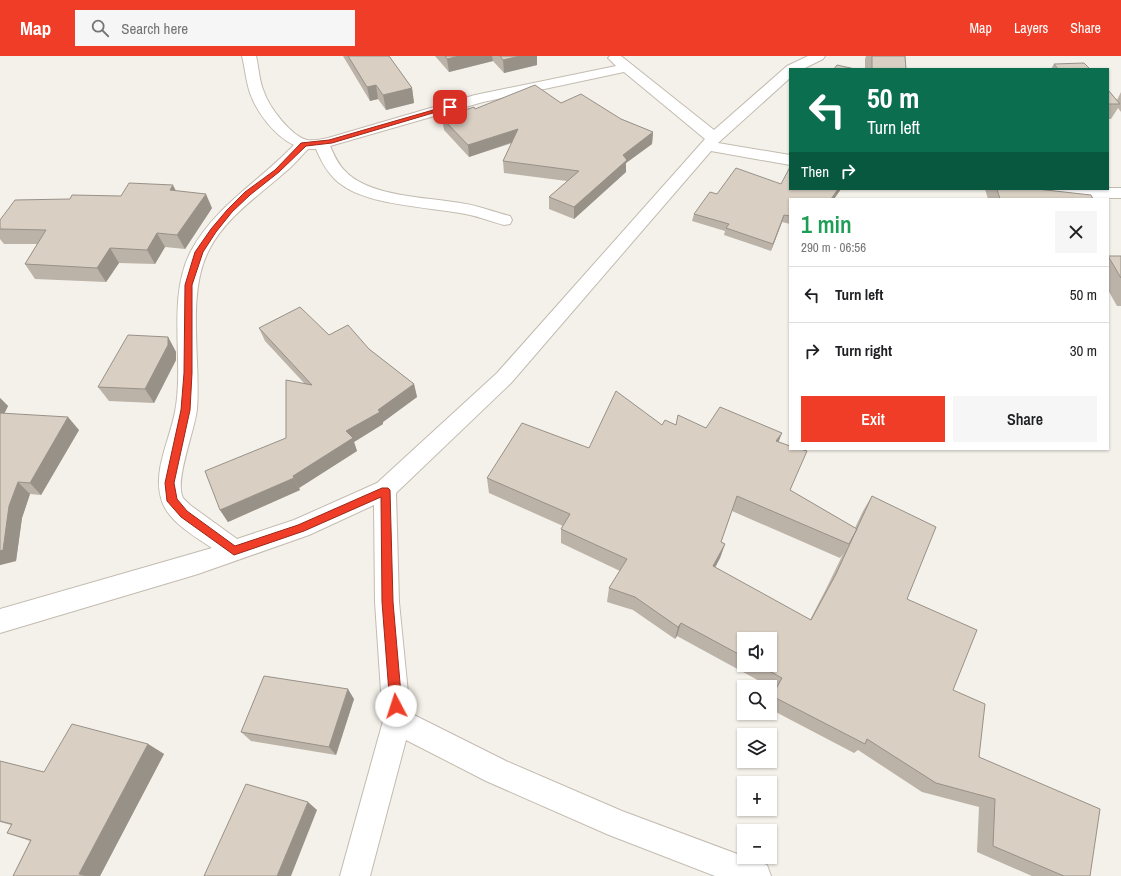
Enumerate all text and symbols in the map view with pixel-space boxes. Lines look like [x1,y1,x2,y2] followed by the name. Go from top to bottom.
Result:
[75,10,355,46] search box
[20,15,51,41] text: Map
[89,17,111,39] icon: search
[121,18,188,39] text: Search here
[970,19,992,37] text: Map
[1014,19,1048,37] text: Layers
[1070,19,1101,37] text: Share
[867,79,919,117] text: 50 m
[801,84,853,136] icon: left
[433,90,467,124] pin
[439,96,461,118] icon: arrive
[867,115,920,140] text: Turn left
[837,160,859,182] icon: right
[801,161,829,182] text: Then
[801,208,852,240] text: 1 min
[1055,211,1097,253] button: close
[801,239,866,256] text: 290 m · 06:56
[801,284,823,306] icon: left
[835,284,883,305] text: Turn left
[1070,284,1097,305] text: 50 m
[801,340,823,362] icon: right
[835,340,892,361] text: Turn right
[1070,340,1097,361] text: 30 m
[801,396,945,442] button: Exit
[953,396,1097,442] button: Share
[737,632,777,864] map controls
[737,632,777,672] button: sound
[737,680,777,720] button: search
[375,685,417,727] position arrow
[737,728,777,768] button: layers
[737,776,777,816] button: +
[737,824,777,864] button: −

